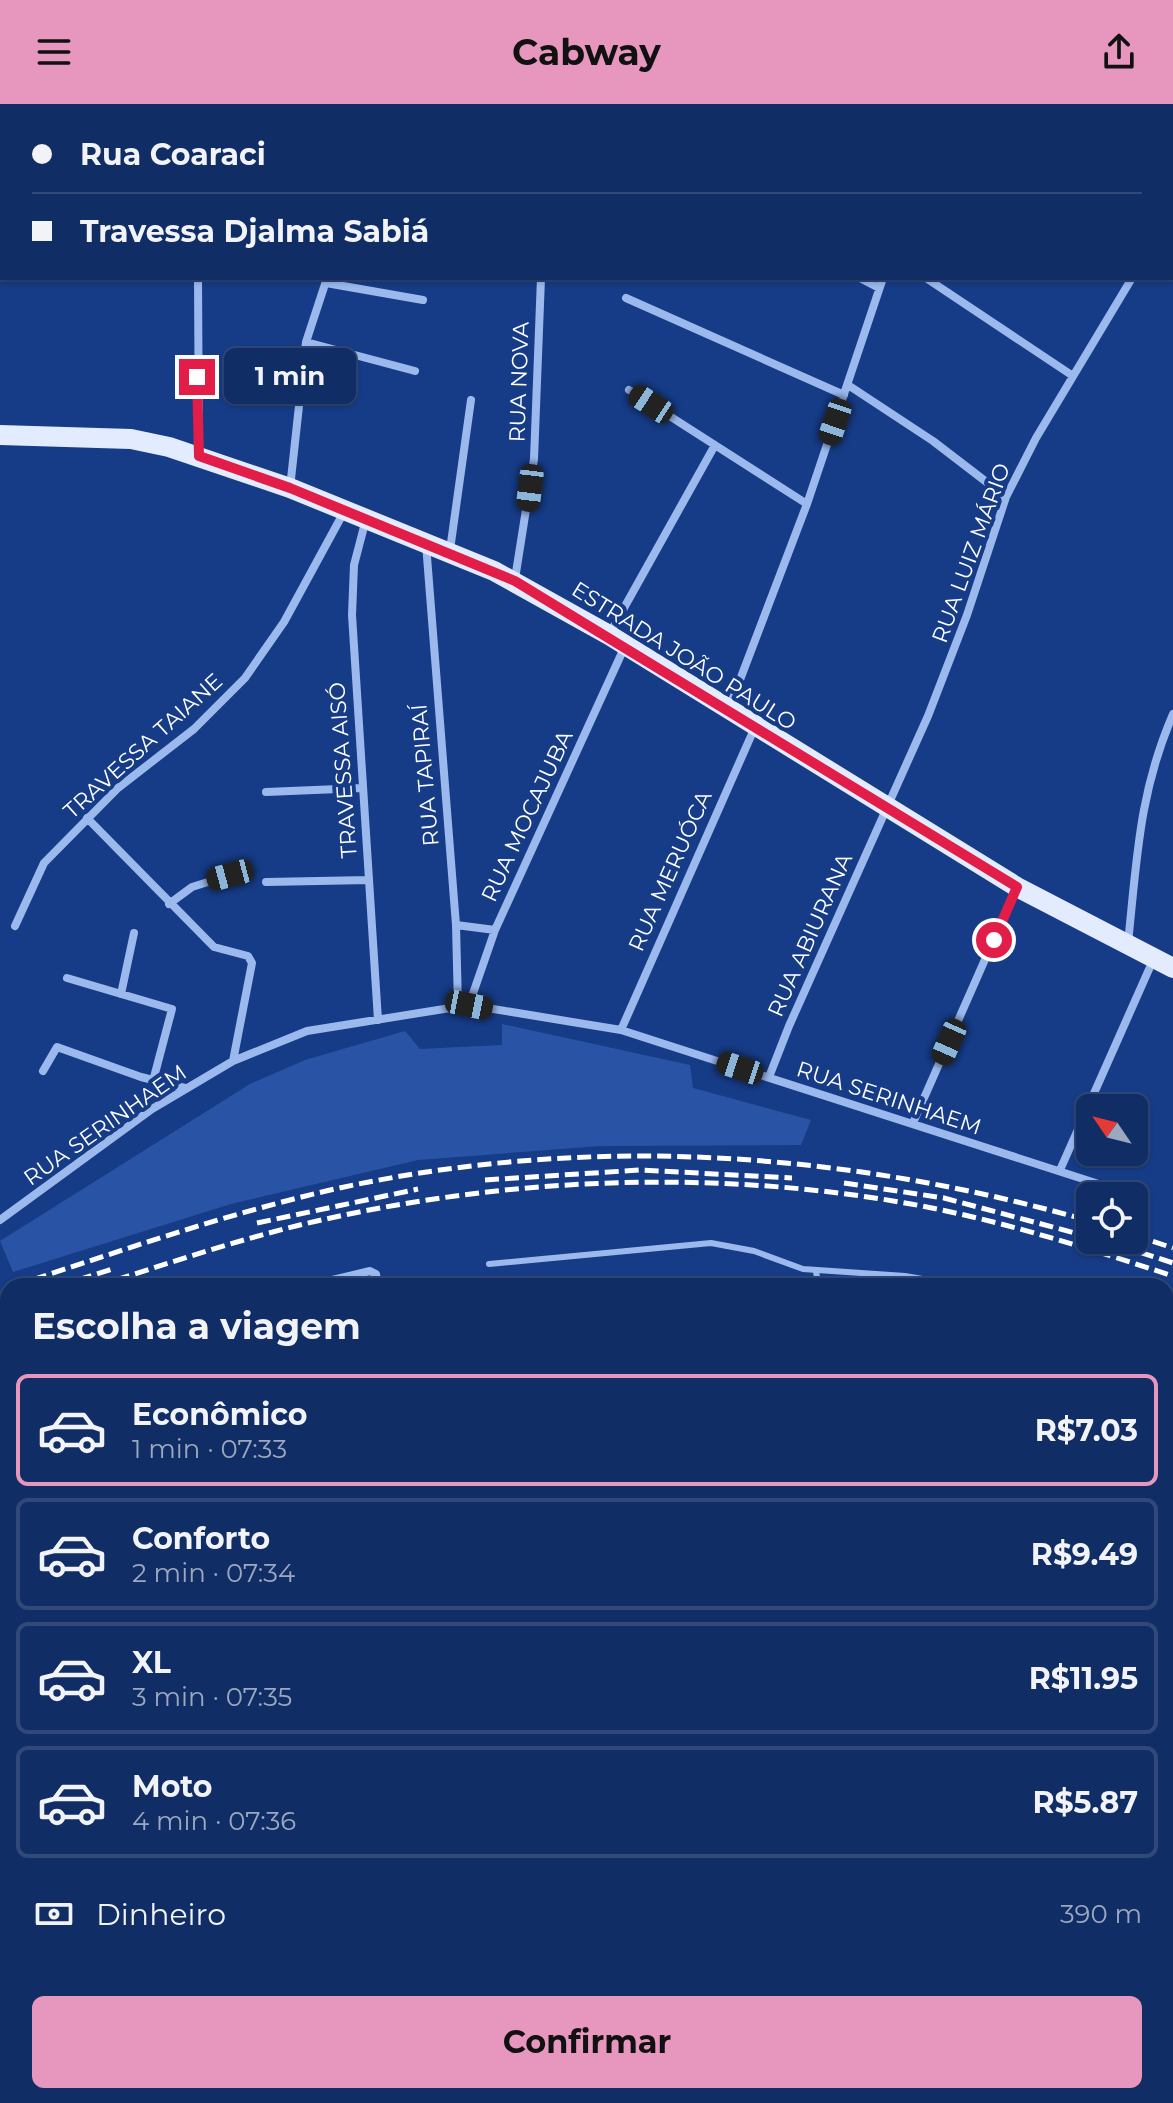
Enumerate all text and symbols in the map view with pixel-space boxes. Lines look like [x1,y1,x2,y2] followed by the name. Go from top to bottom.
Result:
[32,30,76,74] icon: menu
[512,30,661,74] text: Cabway
[1097,30,1141,74] icon: share
[80,136,266,173] text: Rua Coaraci
[80,213,429,250] text: Travessa Djalma Sabiá
[503,321,535,443] street label: RUA NOVA
[225,349,357,405] callout: 1 min
[179,359,215,395] route end
[255,360,325,392] text: 1 min
[624,381,678,427] car
[816,395,854,449] car
[926,460,1016,646] street label: RUA LUIZ MÁRIO
[515,463,545,513] car
[567,576,801,736] street label: ESTRADA JOÃO PAULO
[58,668,228,824] street label: TRAVESSA TAIANE
[323,681,363,859] street label: TRAVESSA AISÓ
[405,702,445,847] street label: RUA TAPIRAÍ
[475,726,579,906] street label: RUA MOCAJUBA
[622,786,718,956] street label: RUA MERUÓCA
[762,849,858,1021] street label: RUA ABIURANA
[204,857,256,893] car
[976,922,1012,958] route start
[443,989,495,1021] car
[928,1015,970,1069] car
[713,1049,767,1087] car
[793,1055,985,1141] street label: RUA SERINHAEM
[18,1059,192,1191] street label: RUA SERINHAEM
[1076,1094,1148,1166] north arrow
[1076,1094,1148,1254] map controls
[1076,1182,1148,1254] button: locate
[32,1304,361,1348] text: Escolha a viagem
[36,1394,108,1466] icon: car
[132,1396,307,1433] text: Econômico
[1035,1412,1138,1449] text: R$7.03
[132,1433,287,1465] text: 1 min · 07:33
[36,1518,108,1590] icon: car
[132,1520,270,1557] text: Conforto
[1031,1536,1138,1573] text: R$9.49
[132,1557,295,1589] text: 2 min · 07:34
[36,1642,108,1714] icon: car
[132,1644,171,1681] text: XL
[1029,1660,1138,1697] text: R$11.95
[132,1681,292,1713] text: 3 min · 07:35
[36,1766,108,1838] icon: car
[132,1768,213,1805] text: Moto
[1032,1784,1138,1821] text: R$5.87
[132,1805,296,1837] text: 4 min · 07:36
[32,1892,76,1936] icon: cash
[96,1896,226,1933] text: Dinheiro
[1060,1898,1142,1930] text: 390 m
[32,1996,1142,2088] button: Confirmar

